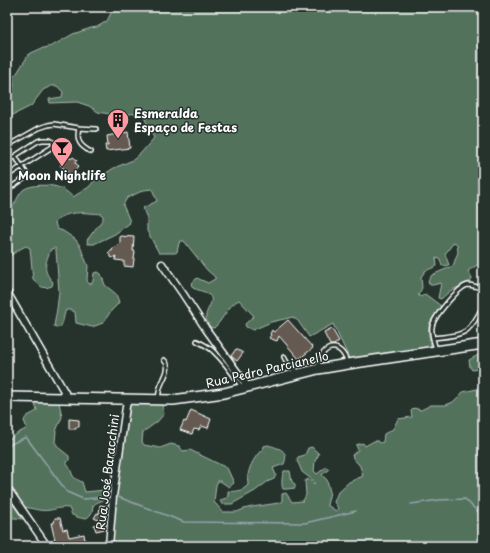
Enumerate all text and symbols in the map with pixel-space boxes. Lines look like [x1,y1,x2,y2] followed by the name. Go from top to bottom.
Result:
[134,104,237,136] place label: Esmeralda Espaço de Festas
[105,107,131,140] building icon: Esmeralda Espaço de Festas
[49,135,75,168] bar icon: Moon Nightlife
[18,166,106,184] place label: Moon Nightlife
[204,346,330,392] street label: Rua Pedro Parcianello
[91,413,123,531] street label: Rua José Baracchini

